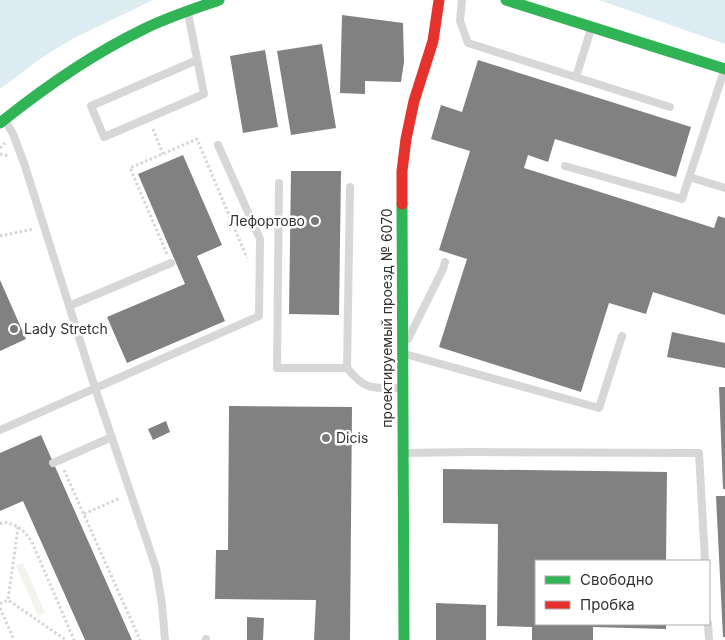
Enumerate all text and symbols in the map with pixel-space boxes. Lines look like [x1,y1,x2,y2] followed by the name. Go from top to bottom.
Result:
[378,208,395,428] street label: проектируемый проезд № 6070
[229,212,305,229] place label: Лефортово
[309,215,321,227] marker: Лефортово
[24,320,108,337] place label: Lady Stretch
[8,323,20,335] marker: Lady Stretch
[336,429,368,446] place label: Dicis
[320,432,332,444] marker: Dicis
[535,560,710,625] legend
[580,570,654,589] text: Свободно
[580,595,635,614] text: Пробка

